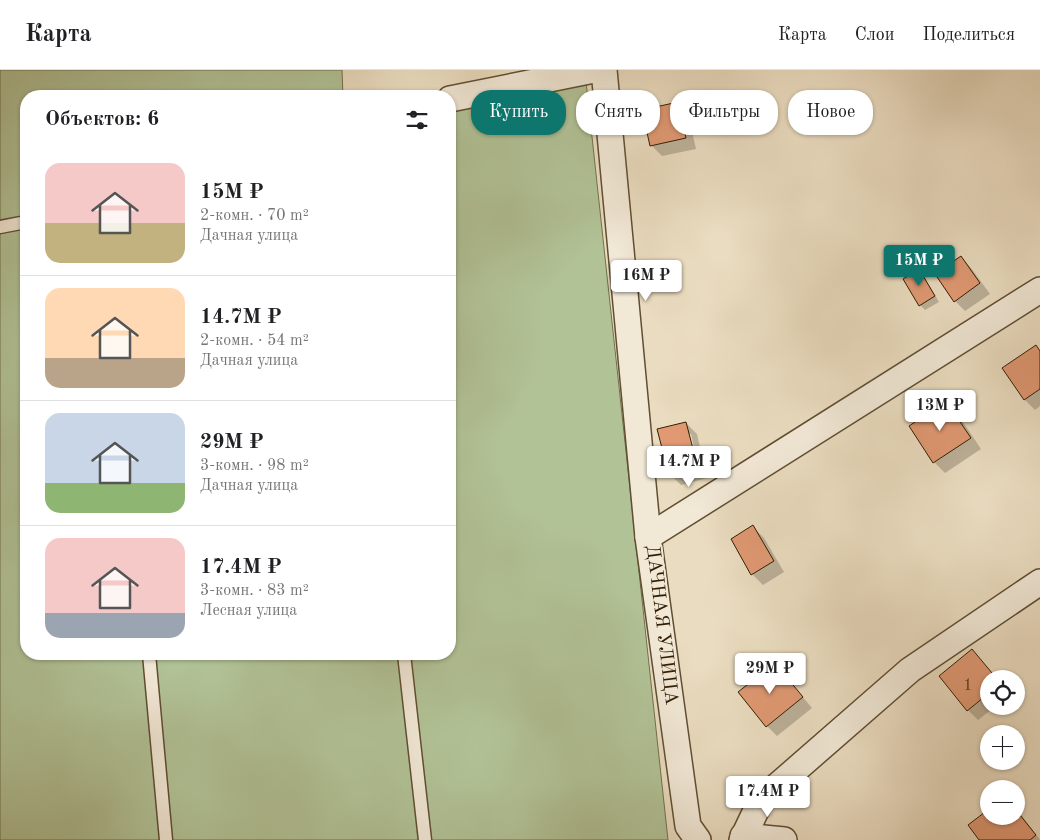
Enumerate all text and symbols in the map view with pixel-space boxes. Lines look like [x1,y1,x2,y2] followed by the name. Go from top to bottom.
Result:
[25,23,92,47] text: Карта
[778,26,827,44] text: Карта
[855,26,894,44] text: Слои
[922,26,1015,44] text: Поделиться
[471,90,566,135] chip: Купить
[576,90,660,135] chip: Снять
[670,90,778,135] chip: Фильтры
[788,90,873,135] chip: Новое
[403,106,431,134] icon: filters
[45,109,159,130] text: Объектов: 6
[200,182,264,203] text: 15M ₽
[85,183,145,243] icon: home
[200,208,309,224] text: 2-комн. · 70 m²
[200,228,298,244] text: Дачная улица
[884,244,954,287] pin: 15M ₽
[895,253,943,269] text: 15M ₽
[611,260,681,302] pin: 16M ₽
[622,268,670,284] text: 16M ₽
[200,307,282,328] text: 14.7M ₽
[85,308,145,368] icon: home
[200,333,309,349] text: 2-комн. · 54 m²
[200,353,298,369] text: Дачная улица
[905,390,975,432] pin: 13M ₽
[916,398,964,414] text: 13M ₽
[200,432,264,453] text: 29M ₽
[85,433,145,493] icon: home
[643,446,735,488] pin: 14.7M ₽
[658,454,720,470] text: 14.7M ₽
[200,458,309,474] text: 3-комн. · 98 m²
[200,478,298,494] text: Дачная улица
[642,544,680,707] street label: ДАЧНАЯ УЛИЦА
[200,557,282,578] text: 17.4M ₽
[85,558,145,618] icon: home
[200,583,309,599] text: 3-комн. · 83 m²
[200,603,297,619] text: Лесная улица
[735,652,805,695] pin: 29M ₽
[746,661,794,677] text: 29M ₽
[980,670,1025,825] map controls
[980,670,1025,715] button: locate
[963,678,973,694] house number: 1
[980,725,1025,770] button: +
[722,776,814,818] pin: 17.4M ₽
[980,780,1025,825] button: −
[737,784,799,800] text: 17.4M ₽

